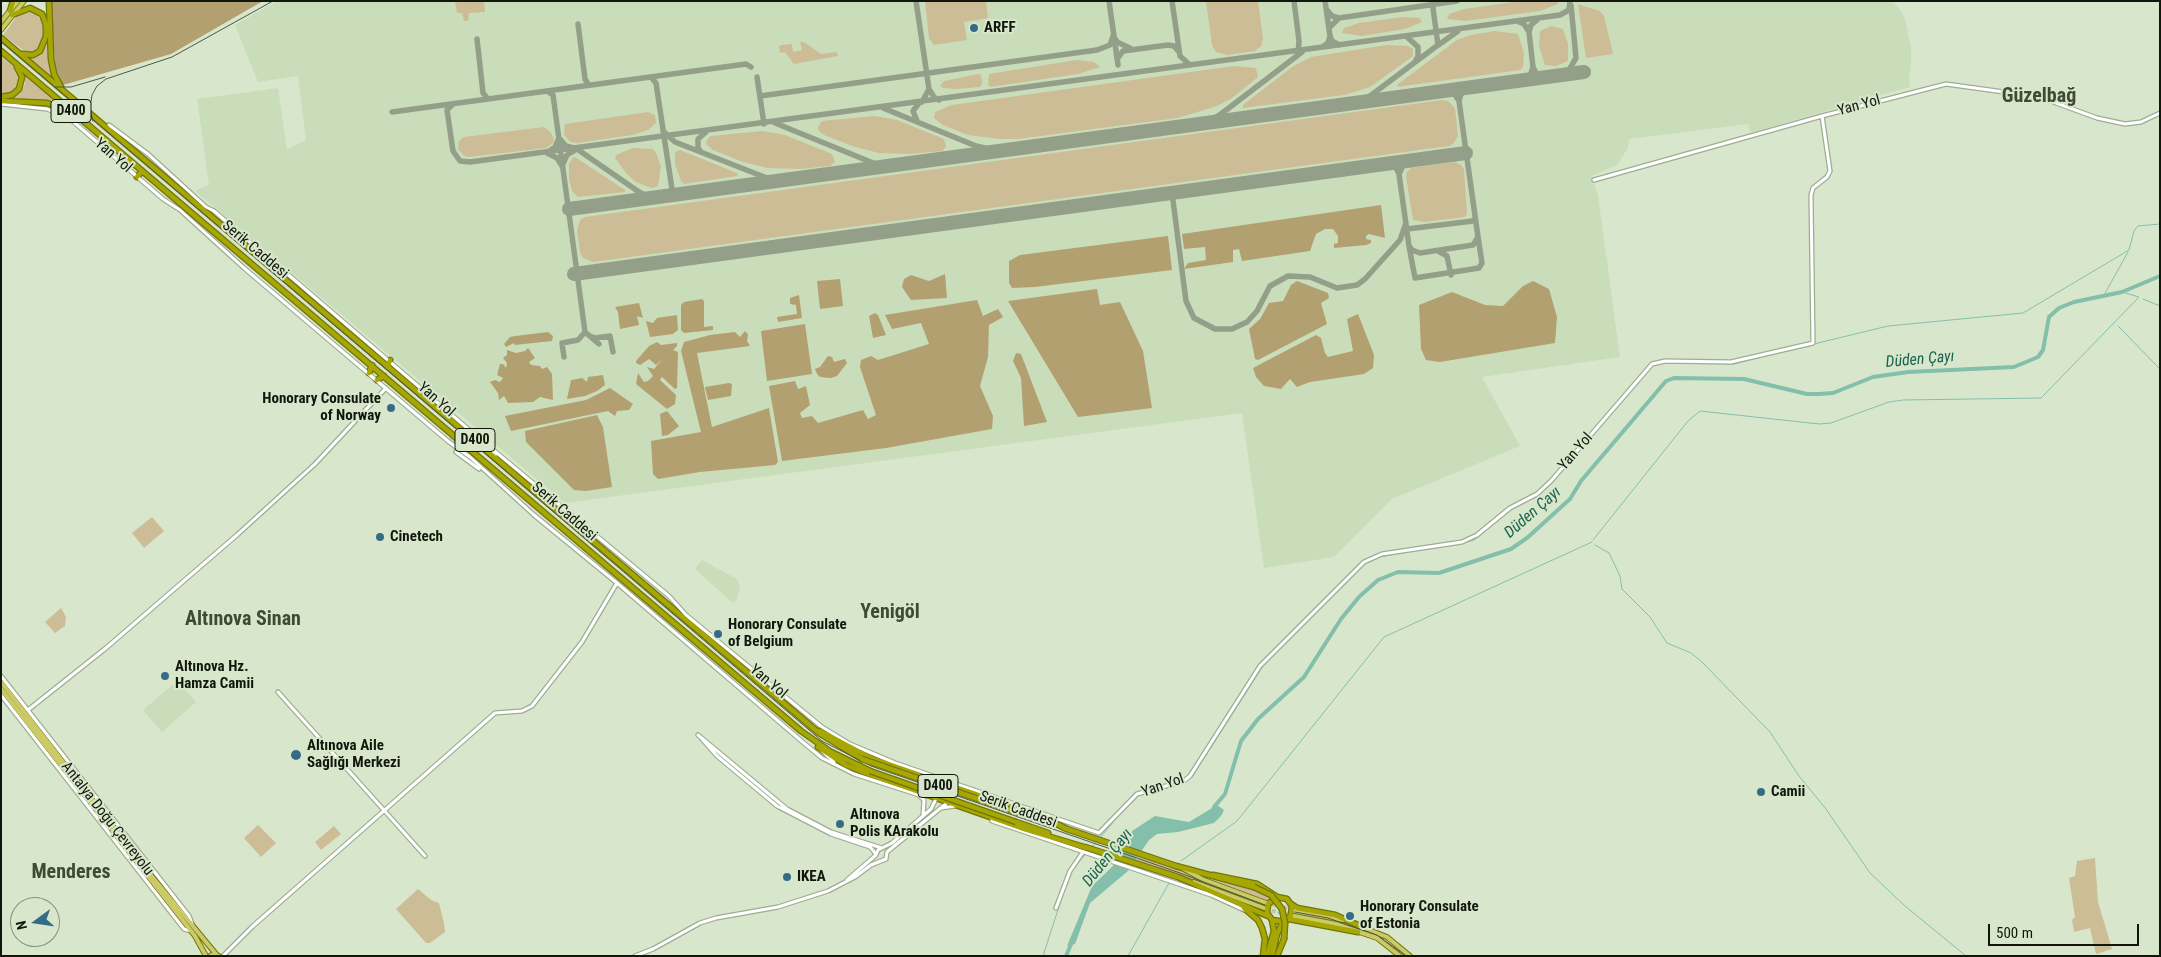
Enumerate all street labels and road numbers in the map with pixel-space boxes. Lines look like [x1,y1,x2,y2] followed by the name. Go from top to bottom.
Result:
[1836,92,1882,120] street label: Yan Yol
[51,100,91,122] road number: D400
[91,135,135,177] street label: Yan Yol
[218,217,292,283] street label: Serik Caddesi
[414,379,458,421] street label: Yan Yol
[455,428,495,452] road number: D400
[1555,430,1597,474] street label: Yan Yol
[528,479,600,545] street label: Serik Caddesi
[746,661,790,703] street label: Yan Yol
[57,758,157,880] street label: Antalya Doğu Çevreyolu
[1139,770,1187,802] street label: Yan Yol
[918,774,958,798] road number: D400
[977,788,1059,832] street label: Serik Caddesi

